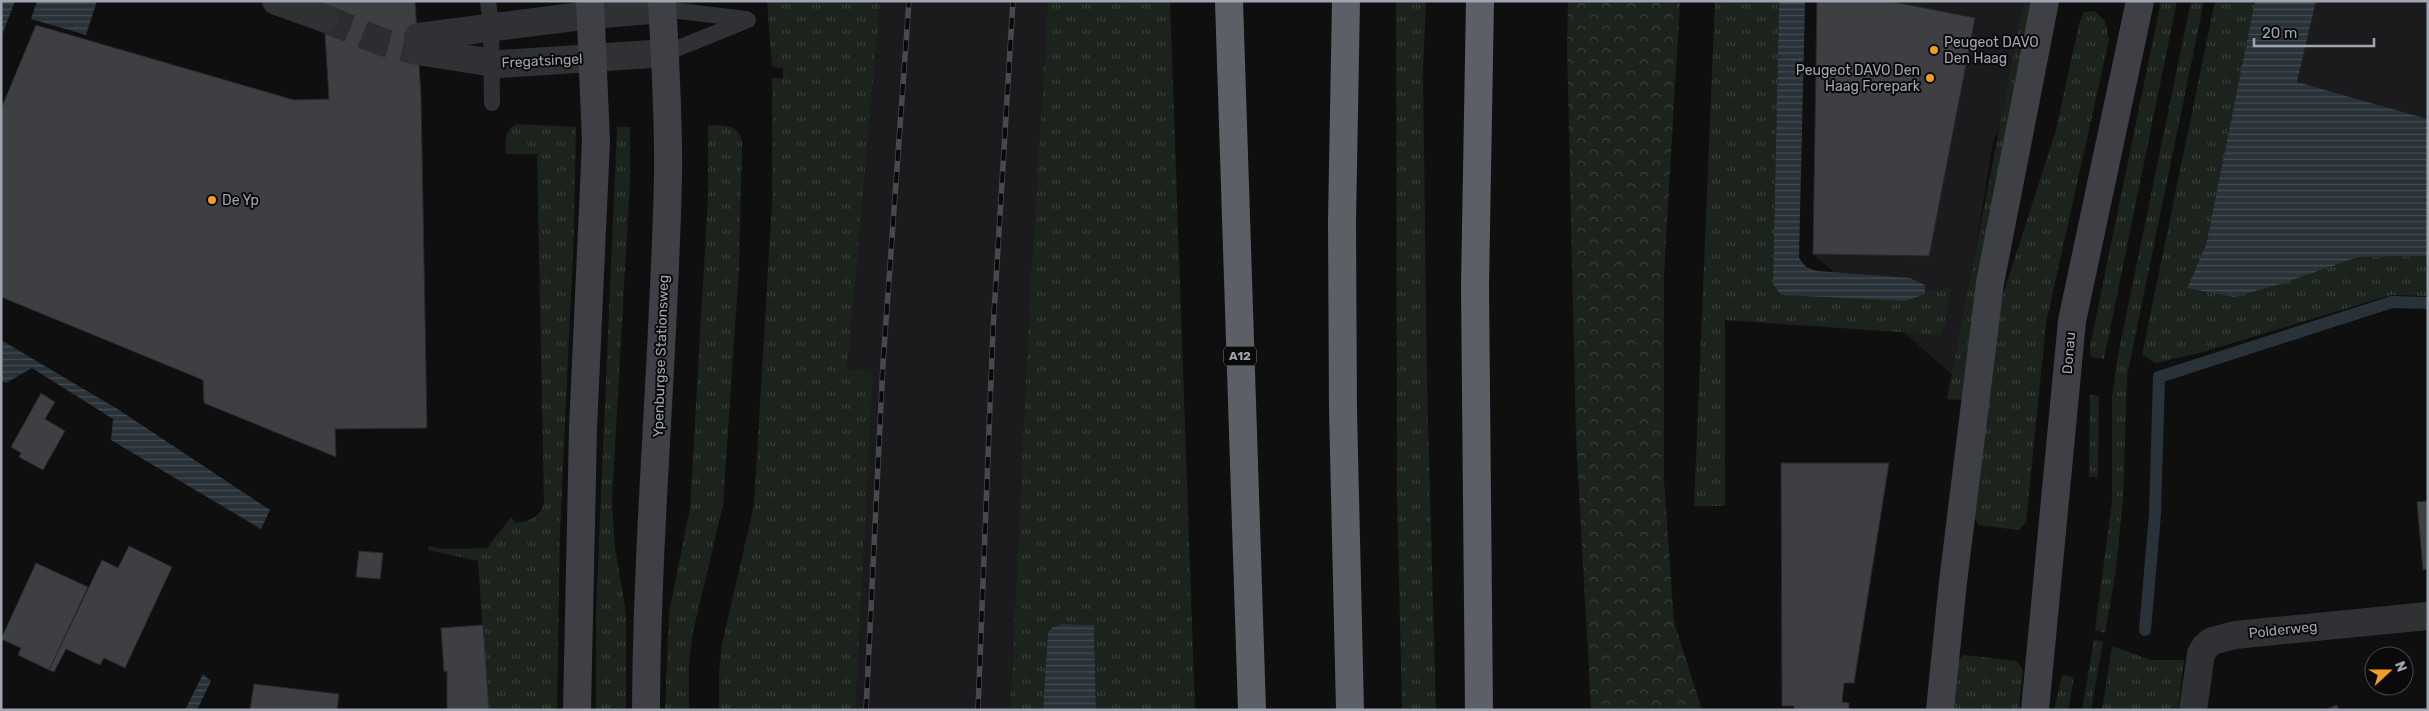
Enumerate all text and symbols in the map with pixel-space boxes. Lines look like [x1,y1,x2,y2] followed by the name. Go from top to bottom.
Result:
[2254,15,2374,47] scale bar
[2262,24,2297,42] text: 20 m
[1944,34,2039,67] place label: Peugeot DAVO Den Haag
[1928,44,1940,56] marker: Peugeot DAVO Den Haag
[501,50,583,72] street label: Fregatsingel
[1796,62,1921,95] place label: Peugeot DAVO Den Haag Forepark
[1924,72,1936,84] marker: Peugeot DAVO Den Haag Forepark
[222,192,259,209] place label: De Yp
[206,194,218,206] marker: De Yp
[650,274,672,438] street label: Ypenburgse Stationsweg
[2059,331,2079,375] street label: Donau
[1224,346,1256,366] road number: A12
[2248,618,2318,642] street label: Polderweg
[2364,646,2414,696] north arrow
[2391,659,2410,674] text: N

